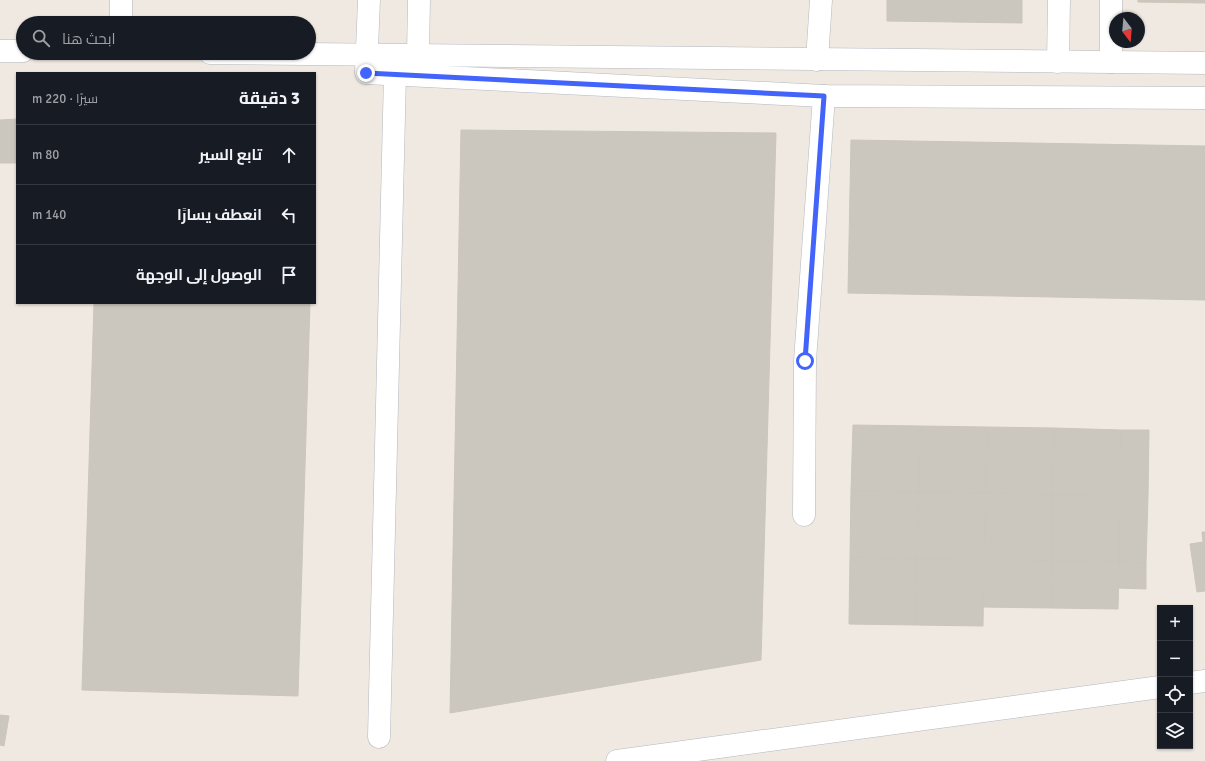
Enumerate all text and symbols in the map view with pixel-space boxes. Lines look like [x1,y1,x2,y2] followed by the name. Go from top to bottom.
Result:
[1109,12,1145,48] north arrow
[16,16,316,60] search box
[30,27,52,49] icon: search
[62,30,115,48] text: ابحث هنا
[357,64,375,82] route end
[239,88,300,109] text: 3 دقيقة
[32,91,98,107] text: سيرًا · 220 m
[278,144,300,166] icon: ahead
[199,146,262,164] text: تابع السير
[32,147,59,163] text: 80 m
[278,204,300,226] icon: left
[177,206,262,224] text: انعطف يسارًا
[32,207,66,223] text: 140 m
[278,264,300,286] icon: arrive
[136,266,262,284] text: الوصول إلى الوجهة
[796,352,814,370] route start
[1157,605,1193,749] map controls
[1157,605,1193,641] button: +
[1157,641,1193,677] button: −
[1157,677,1193,713] button: locate
[1157,713,1193,749] button: layers

